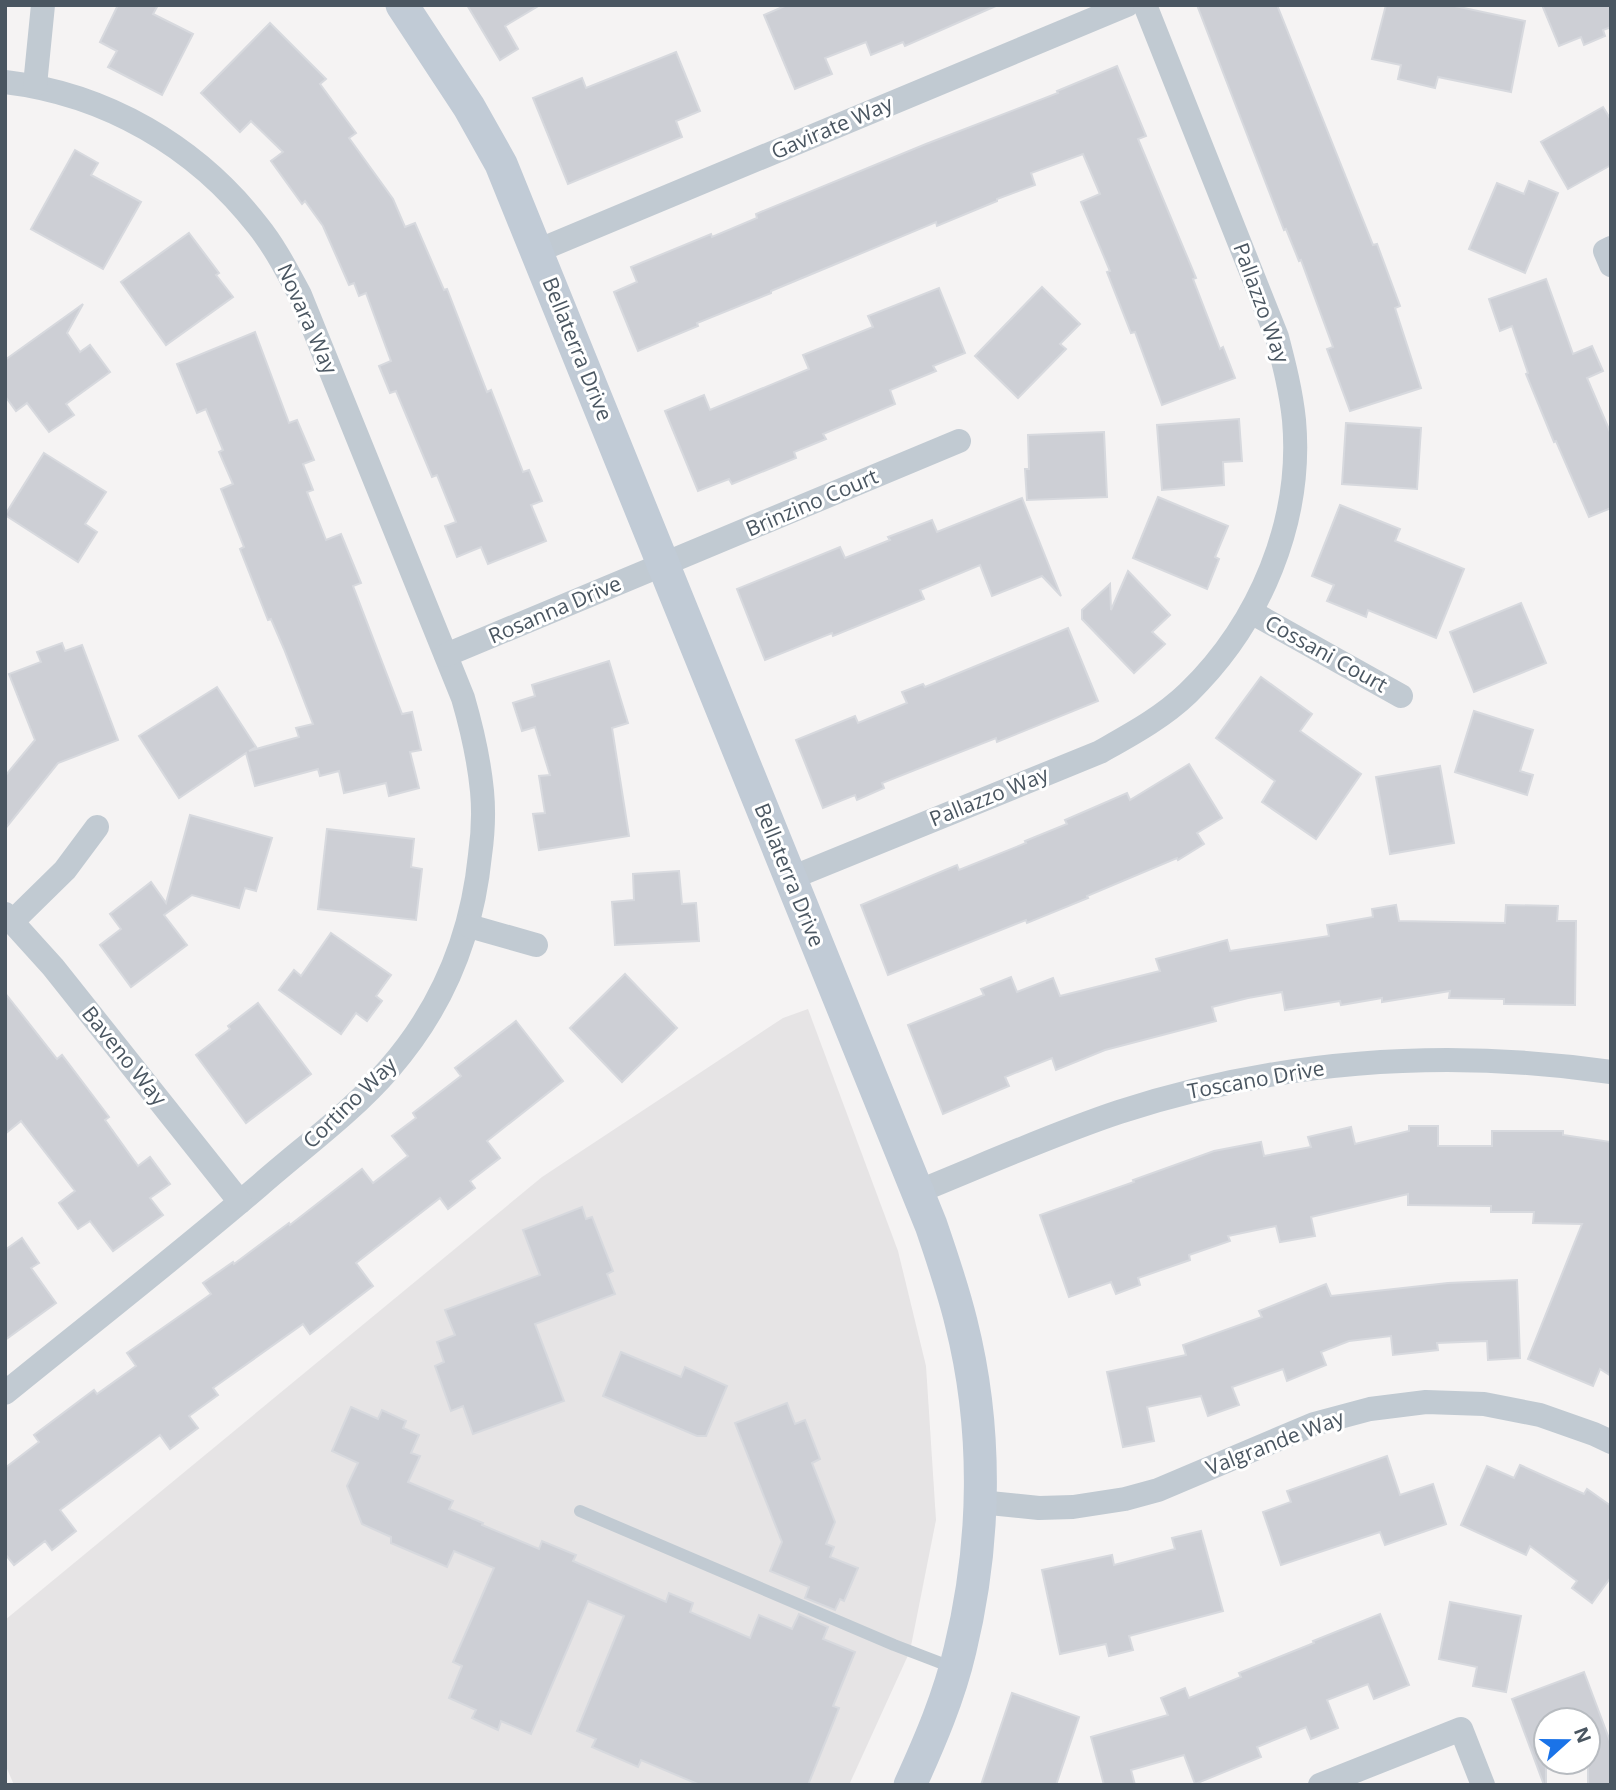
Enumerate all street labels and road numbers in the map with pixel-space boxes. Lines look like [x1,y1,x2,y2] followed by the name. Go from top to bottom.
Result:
[767,89,897,165] street label: Gavirate Way
[1227,239,1297,367] street label: Pallazzo Way
[271,259,345,379] street label: Novara Way
[536,273,619,425] street label: Bellaterra Drive
[741,462,882,543] street label: Brinzino Court
[484,569,625,650] street label: Rosanna Drive
[1260,608,1393,698] street label: Cossani Court
[925,759,1053,833] street label: Pallazzo Way
[748,799,831,951] street label: Bellaterra Drive
[76,1000,174,1111] street label: Baveno Way
[296,1050,402,1154] street label: Cortino Way
[1185,1053,1326,1105] street label: Toscano Drive
[1202,1403,1348,1481] street label: Valgrande Way

